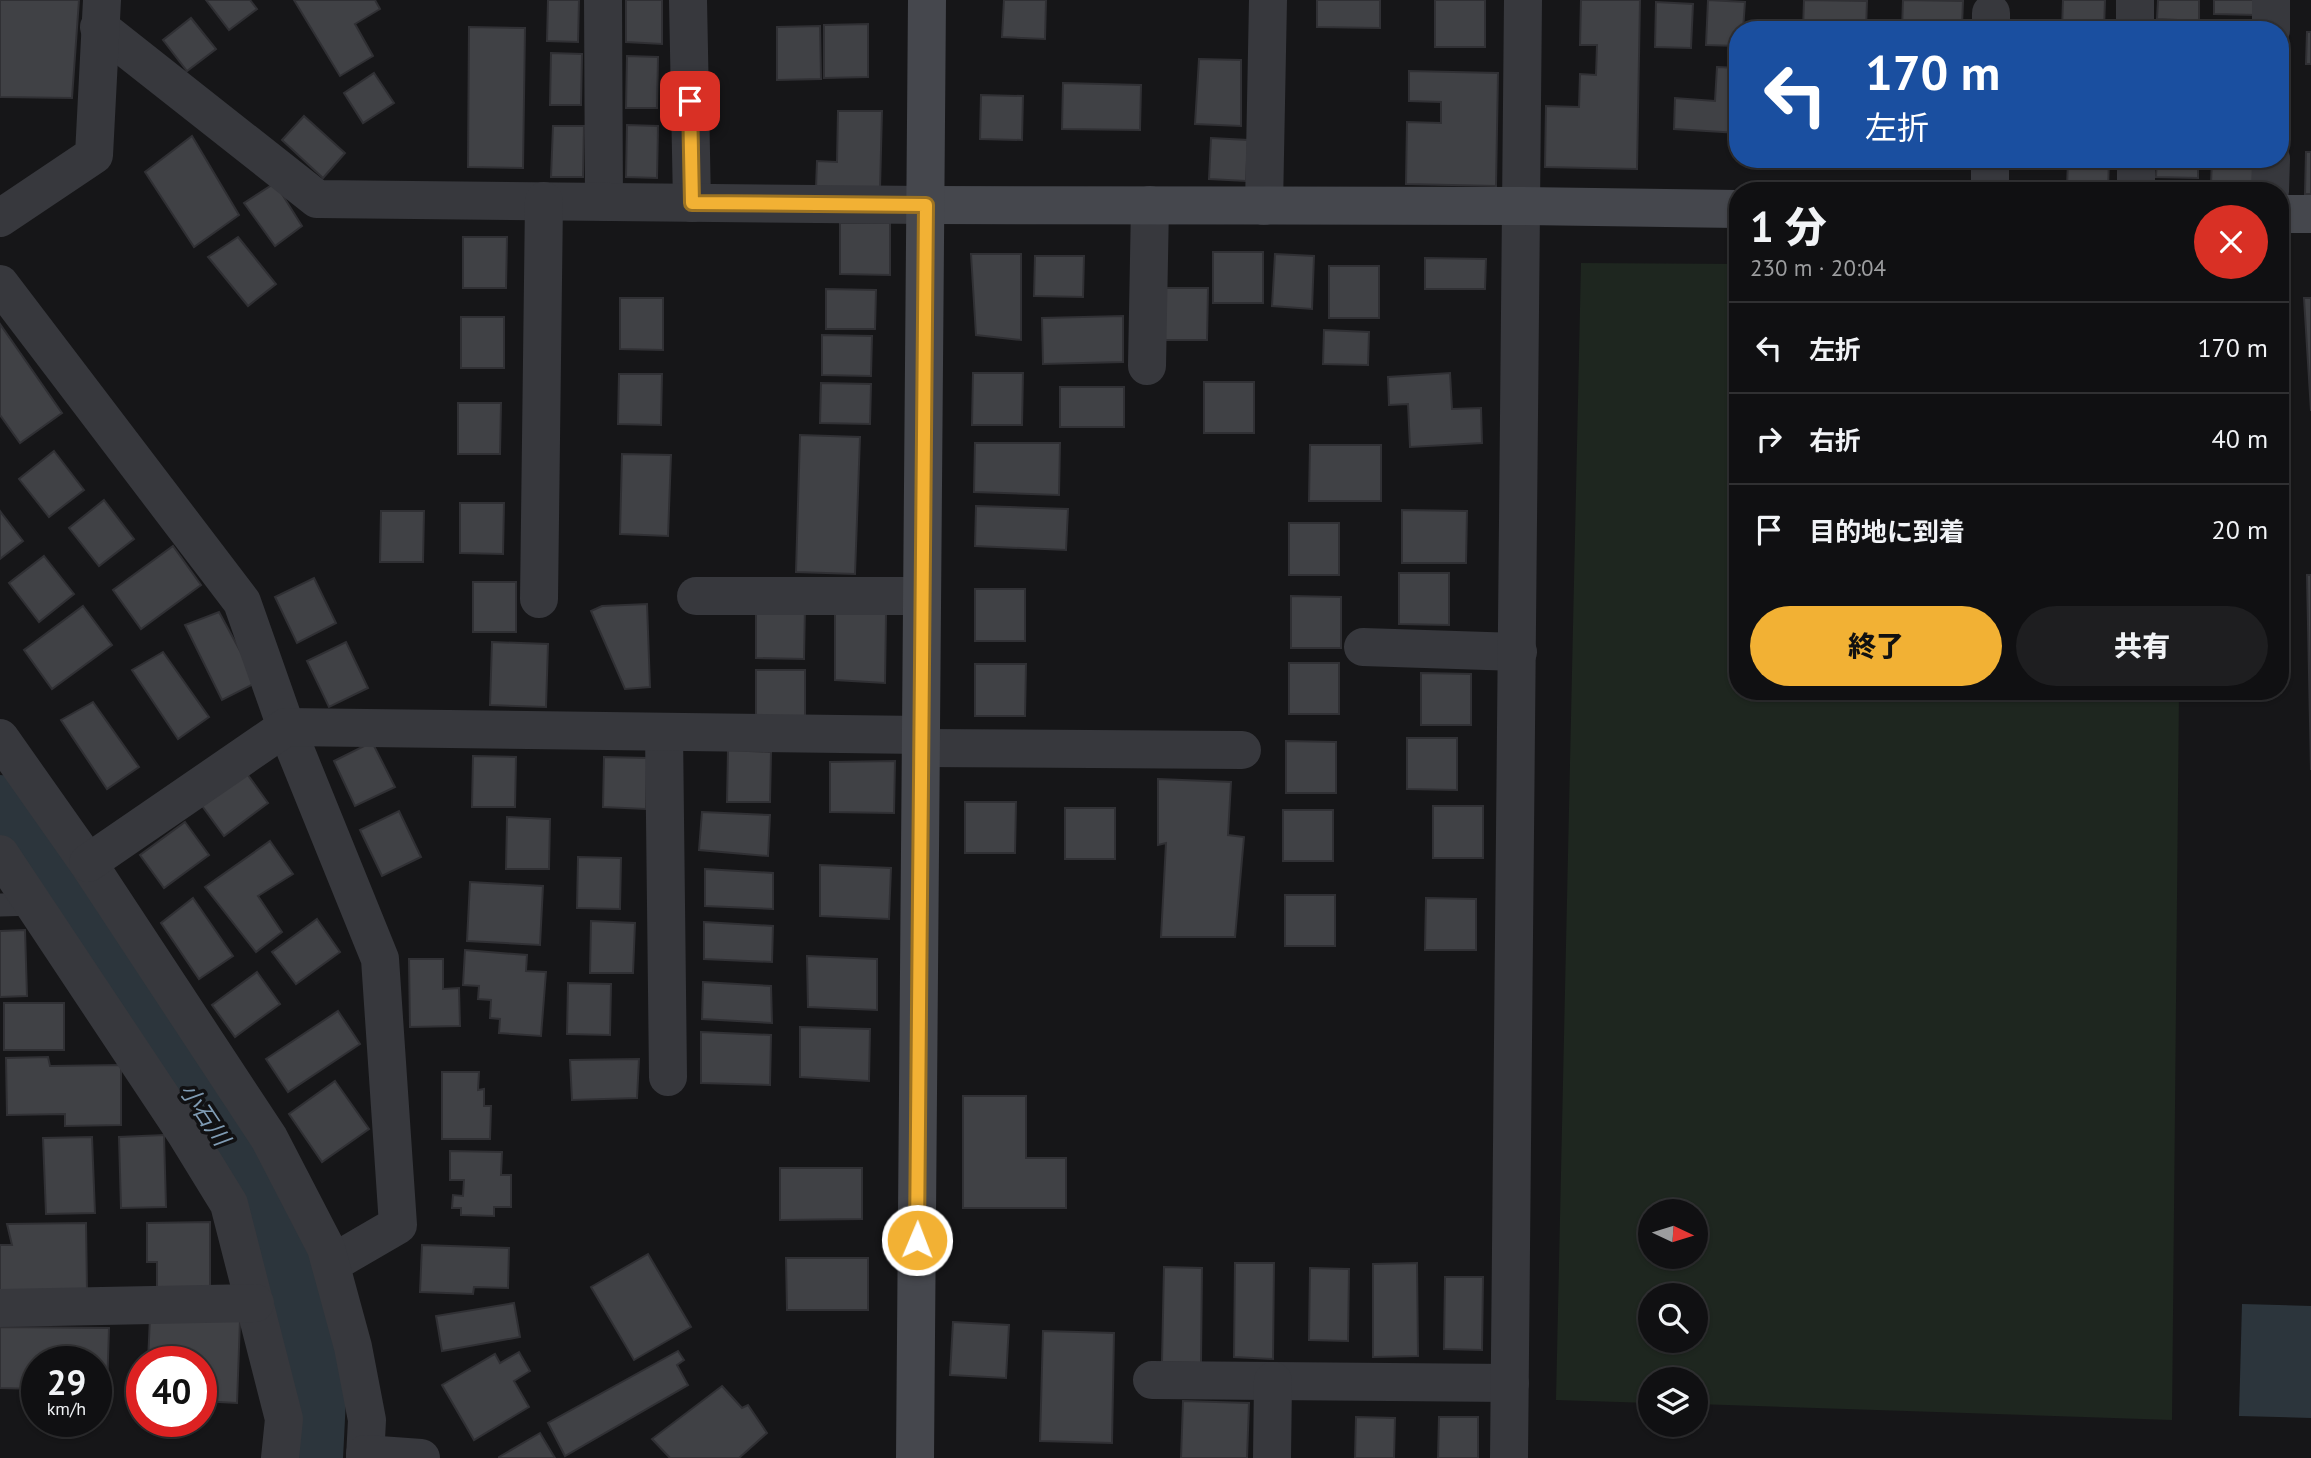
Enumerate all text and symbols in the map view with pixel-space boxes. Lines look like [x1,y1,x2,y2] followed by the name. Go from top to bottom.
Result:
[1865,40,2000,104] text: 170 m
[1750,49,1841,140] icon: left
[660,71,720,131] pin
[671,82,709,120] icon: arrive
[1865,106,1929,148] text: 左折
[1750,199,1826,254] text: 1 分
[2194,205,2268,279] button: close
[1750,253,1886,282] text: 230 m · 20:04
[1750,329,1788,367] icon: left
[2197,331,2268,364] text: 170 m
[1809,333,1861,366] text: 左折
[1750,420,1788,458] icon: right
[2212,422,2268,455] text: 40 m
[1809,424,1861,457] text: 右折
[1750,511,1788,549] icon: arrive
[2212,513,2268,546] text: 20 m
[1809,515,1965,548] text: 目的地に到着
[1750,606,2002,686] button: 終了
[2016,606,2268,686] button: 共有
[174,1077,238,1153] water label: 小石川
[1638,1199,1708,1269] north arrow
[1638,1199,1708,1437] map controls
[880,1203,954,1277] position arrow
[1638,1283,1708,1353] button: search
[126,1346,217,1437] speed limit sign: 40
[47,1359,86,1405] text: 29
[1638,1367,1708,1437] button: layers
[47,1397,86,1420] text: km/h

